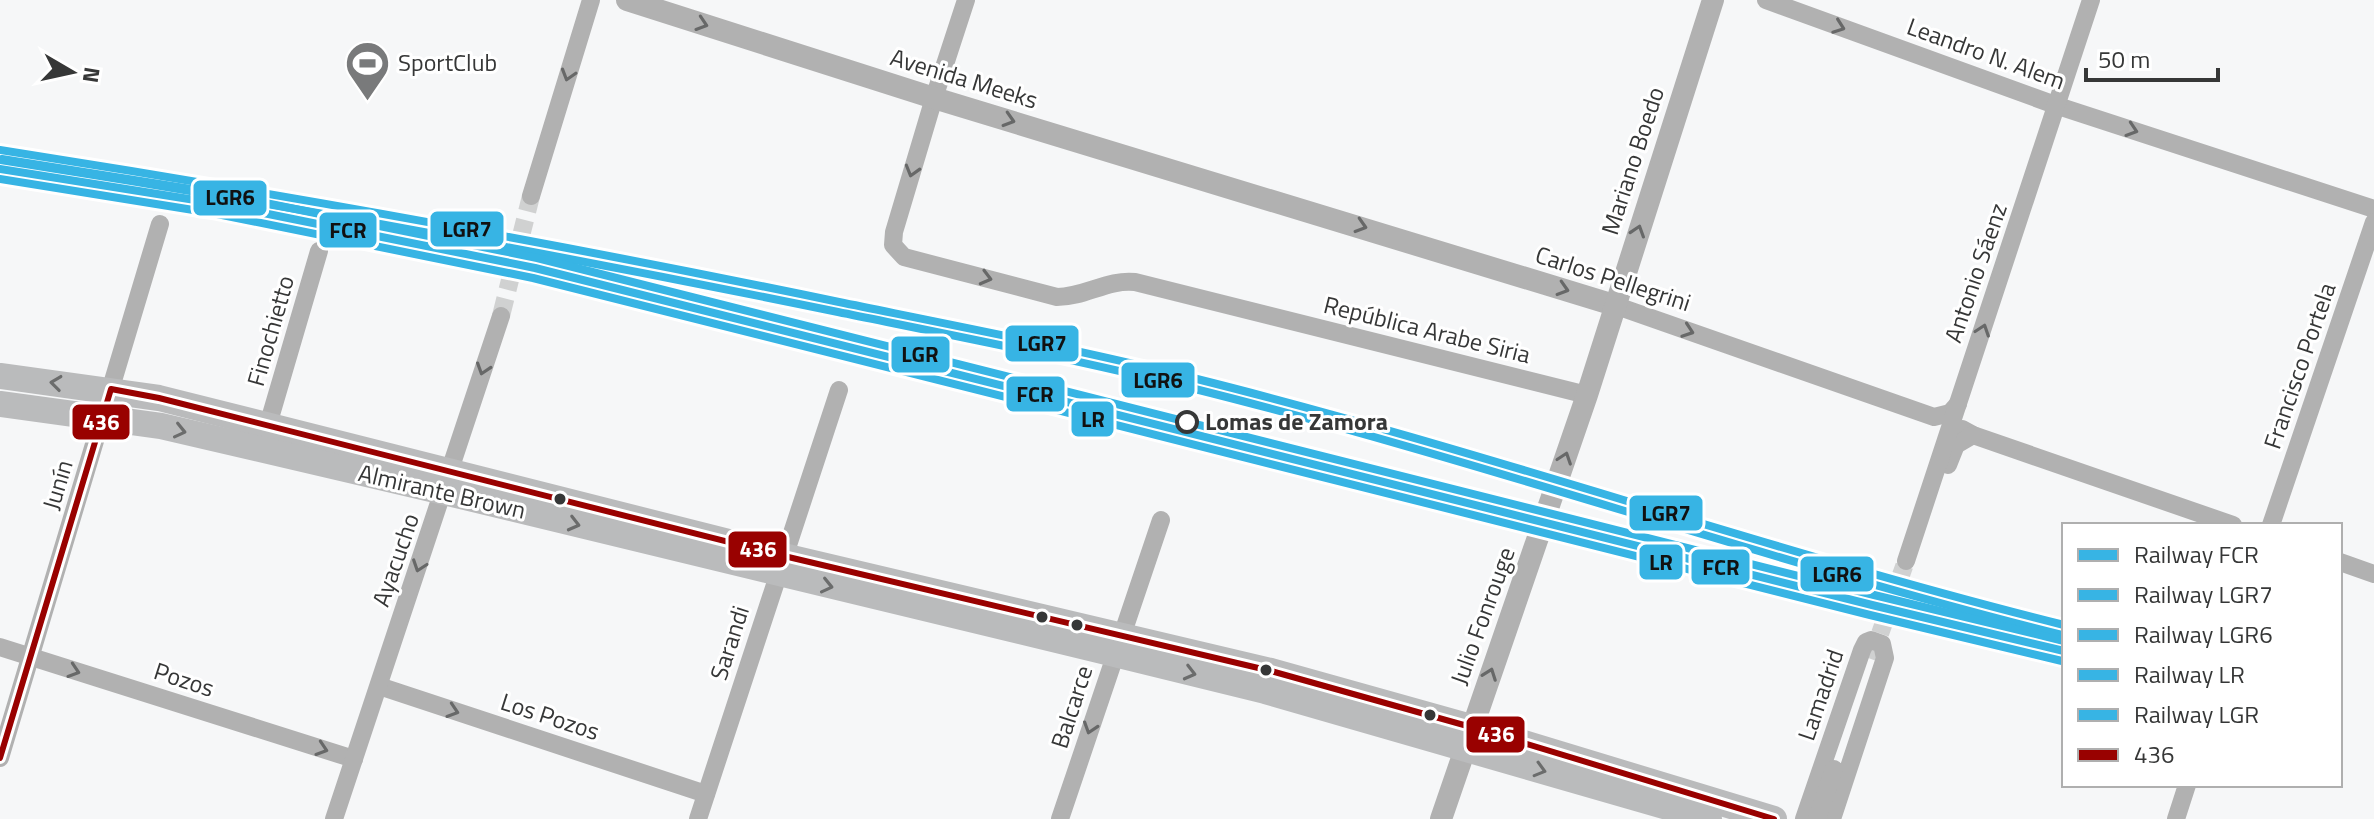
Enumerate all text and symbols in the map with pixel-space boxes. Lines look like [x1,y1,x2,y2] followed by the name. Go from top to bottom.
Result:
[1902,8,2070,98] street label: Leandro N. Alem
[694,14,708,30] one-way arrow
[1831,17,1845,33] one-way arrow
[32,32,112,112] north arrow
[2086,32,2218,82] scale bar
[343,39,391,102] sports icon: SportClub
[886,39,1042,118] street label: Avenida Meeks
[2098,41,2150,77] text: 50 m
[398,44,497,80] place label: SportClub
[74,65,110,85] text: N
[561,67,577,81] one-way arrow
[1591,82,1673,239] street label: Mariano Boedo
[1001,111,1015,127] one-way arrow
[2125,121,2138,137] one-way arrow
[905,164,921,178] one-way arrow
[192,179,268,217] line badge: LGR6
[205,180,255,214] text: LGR6
[1934,198,2016,347] street label: Antonio Sáenz
[429,210,505,248] line badge: LGR7
[318,211,378,249] line badge: FCR
[442,212,492,246] text: LGR7
[329,213,367,247] text: FCR
[1354,217,1367,233] one-way arrow
[1629,224,1645,238] one-way arrow
[1531,236,1696,320] street label: Carlos Pellegrini
[979,269,993,286] one-way arrow
[237,271,303,390] street label: Finochietto
[2254,278,2344,454] street label: Francisco Portela
[1556,279,1570,295] one-way arrow
[1320,286,1534,372] street label: República Arabe Siria
[1680,321,1694,337] one-way arrow
[1004,324,1080,363] line badge: LGR7
[1973,324,1989,338] one-way arrow
[1017,326,1067,360] text: LGR7
[890,335,951,374] line badge: LGR
[901,337,939,371] text: LGR
[1120,361,1196,399] line badge: LGR6
[477,362,493,376] one-way arrow
[1133,363,1183,397] text: LGR6
[49,374,62,391] one-way arrow
[1005,375,1066,413] line badge: FCR
[1016,377,1054,411] text: FCR
[1070,400,1115,438] line badge: LR
[1081,402,1105,436] text: LR
[71,403,131,441] line badge: 436
[1205,403,1388,439] place label: Lomas de Zamora
[83,405,119,439] text: 436
[1176,411,1198,433] marker: Lomas de Zamora
[173,422,187,439] one-way arrow
[1556,452,1572,466] one-way arrow
[355,454,529,528] street label: Almirante Brown
[32,455,82,514] street label: Junín
[552,491,568,507] unlabelled marker
[1628,494,1704,532] line badge: LGR7
[1641,496,1691,530] text: LGR7
[362,508,428,611] street label: Ayacucho
[567,515,581,532] one-way arrow
[2062,523,2342,787] legend
[727,530,788,569] line badge: 436
[740,532,776,566] text: 436
[2134,536,2259,572] text: Railway FCR
[1440,542,1524,690] street label: Julio Fonrouge
[1638,543,1684,581] line badge: LR
[1649,545,1673,579] text: LR
[1690,548,1751,586] line badge: FCR
[1702,550,1740,584] text: FCR
[1799,555,1875,593] line badge: LGR6
[1812,557,1862,591] text: LGR6
[413,558,429,572] one-way arrow
[2134,576,2273,612] text: Railway LGR7
[819,577,833,594] one-way arrow
[700,601,758,684] street label: Sarandi
[1034,609,1050,625] unlabelled marker
[2134,616,2273,652] text: Railway LGR6
[1069,617,1085,633] unlabelled marker
[1788,644,1852,745] street label: Lamadrid
[150,652,219,706] street label: Pozos
[2134,656,2245,692] text: Railway LR
[1041,661,1101,753] street label: Balcarce
[67,662,81,678] one-way arrow
[1258,662,1274,678] unlabelled marker
[1183,663,1197,680] one-way arrow
[1480,668,1497,682] one-way arrow
[496,683,604,749] street label: Los Pozos
[2134,696,2259,732] text: Railway LGR
[445,701,459,717] one-way arrow
[1422,707,1438,723] unlabelled marker
[1465,715,1526,754] line badge: 436
[1478,717,1514,751] text: 436
[1084,720,1100,734] one-way arrow
[2134,736,2174,772] text: 436
[314,740,328,756] one-way arrow
[1532,761,1546,777] one-way arrow

